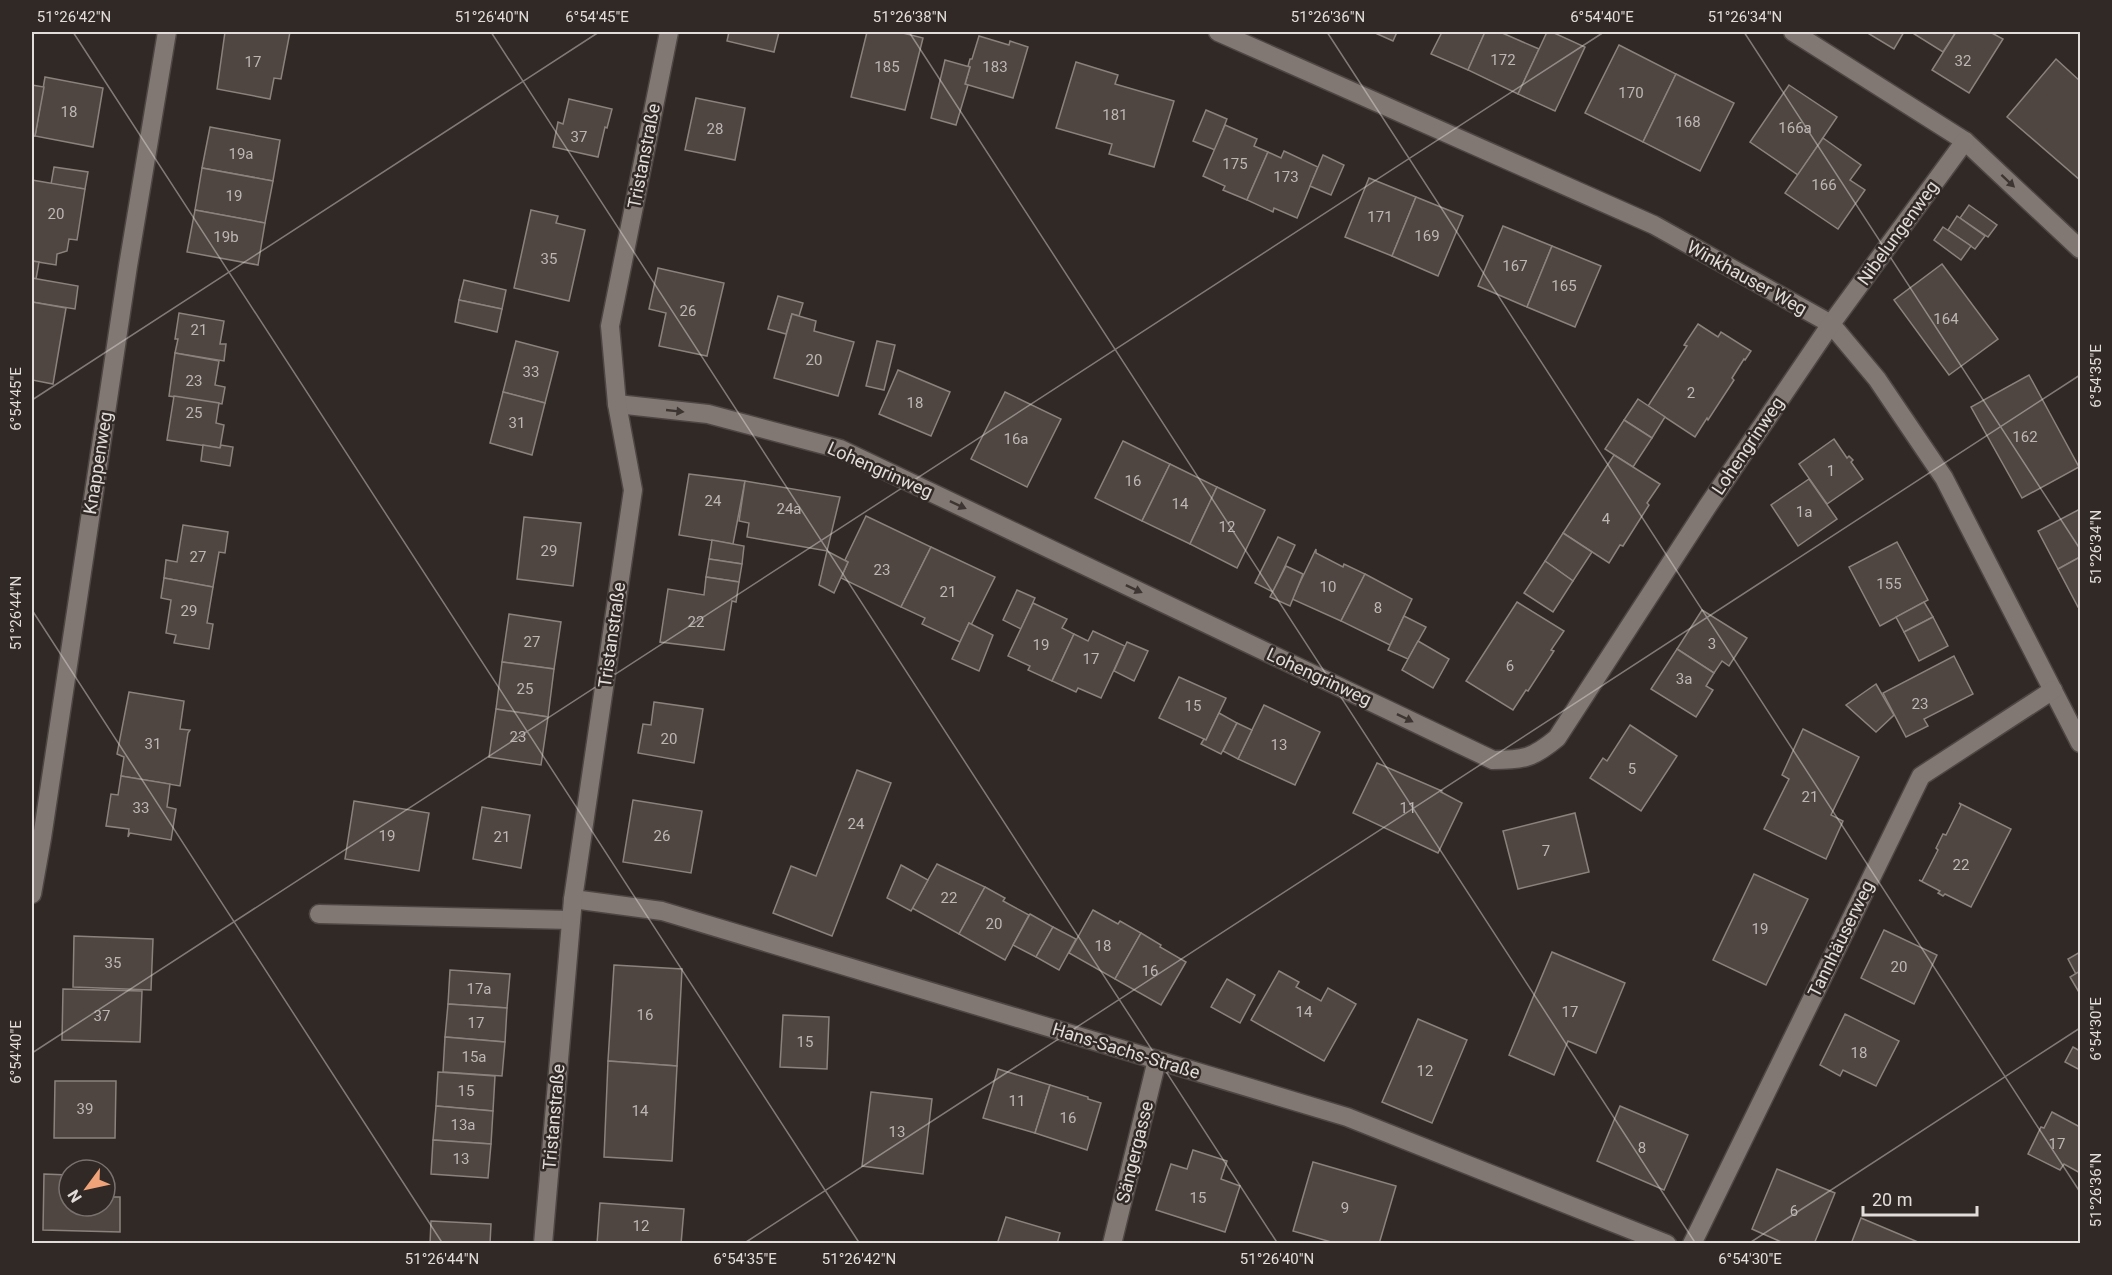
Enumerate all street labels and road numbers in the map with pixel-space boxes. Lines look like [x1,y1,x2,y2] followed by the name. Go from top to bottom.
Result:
[623,102,664,210] street label: Tristanstraße
[1853,176,1943,289] street label: Nibelungenweg
[1684,236,1811,319] street label: Winkhauser Weg
[1707,393,1788,498] street label: Lohengrinweg
[79,410,116,516] street label: Knappenweg
[824,437,936,502] street label: Lohengrinweg
[594,581,629,689] street label: Tristanstraße
[1264,643,1375,710] street label: Lohengrinweg
[1803,877,1878,1001] street label: Tannhäuserweg
[1050,1018,1203,1083] street label: Hans-Sachs-Straße
[538,1063,569,1171] street label: Tristanstraße
[1112,1099,1157,1205] street label: Sängergasse

